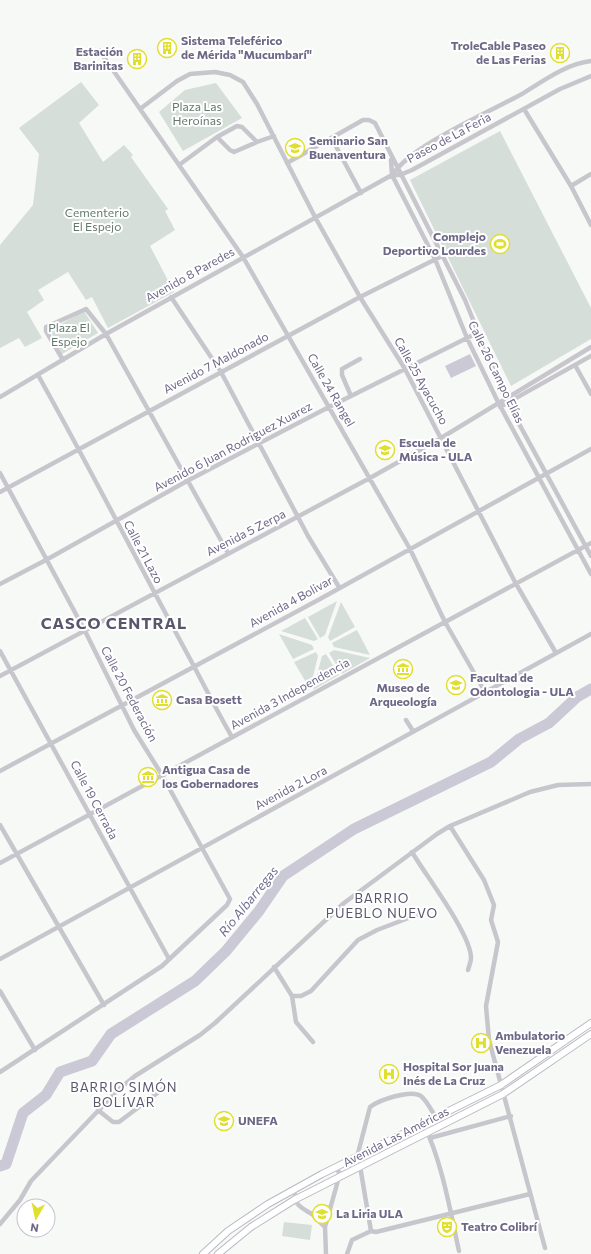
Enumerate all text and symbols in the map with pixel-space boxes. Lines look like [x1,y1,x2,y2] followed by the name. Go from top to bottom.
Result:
[181,33,312,61] place label: Sistema Teleférico de Mérida "Mucumbarí"
[156,37,178,59] building icon: Sistema Teleférico de Mérida "Mucumbarí"
[451,38,546,66] place label: TroleCable Paseo de Las Ferias
[549,42,571,64] building icon: TroleCable Paseo de Las Ferias
[73,44,123,72] place label: Estación Barinitas
[126,48,148,70] building icon: Estación Barinitas
[172,99,222,127] park label: Plaza Las Heroínas
[404,109,493,165] street label: Paseo de La Feria
[309,133,388,161] place label: Seminario San Buenaventura
[284,137,306,159] school or university icon: Seminario San Buenaventura
[65,205,129,233] park label: Cementerio El Espejo
[383,229,486,257] place label: Complejo Deportivo Lourdes
[489,233,511,255] sports icon: Complejo Deportivo Lourdes
[143,244,236,304] street label: Avenido 8 Paredes
[466,318,528,425] street label: Calle 26 Campo Elías
[48,320,90,348] park label: Plaza El Espejo
[161,328,271,396] street label: Avenido 7 Maldonado
[392,334,452,427] street label: Calle 25 Ayacucho
[305,350,358,429] street label: Calle 24 Rangel
[151,398,314,495] street label: Avenido 6 Juan Rodriguez Xuarez
[399,435,473,463] place label: Escuela de Música - ULA
[374,439,396,461] school or university icon: Escuela de Música - ULA
[203,506,288,558] street label: Avenida 5 Zerpa
[121,518,166,586] street label: Calle 21 Lazo
[246,572,335,630] street label: Avenida 4 Bolivar
[41,613,187,632] district label: CASCO CENTRAL
[99,643,161,744] street label: Calle 20 Federación
[228,655,351,732] street label: Avenida 3 Independencia
[392,658,414,680] museum icon: Museo de Arqueología
[470,670,574,698] place label: Facultad de Odontologia - ULA
[445,674,467,696] school or university icon: Facultad de Odontologia - ULA
[369,680,437,708] place label: Museo de Arqueología
[151,689,173,711] museum icon: Casa Bosett
[176,692,242,706] place label: Casa Bosett
[68,758,122,841] street label: Calle 19 Cerrada
[162,762,259,790] place label: Antigua Casa de los Gobernadores
[252,762,329,812] street label: Avenida 2 Lora
[137,766,159,788] museum icon: Antigua Casa de los Gobernadores
[215,863,281,939] water label: Río Albarregas
[326,890,438,921] district label: BARRIO PUEBLO NUEVO
[495,1028,565,1056] place label: Ambulatorio Venezuela
[470,1032,492,1054] hospital icon: Ambulatorio Venezuela
[403,1059,504,1087] place label: Hospital Sor Juana Inés de La Cruz
[378,1063,400,1085] hospital icon: Hospital Sor Juana Inés de La Cruz
[70,1078,178,1110] district label: BARRIO SIMÓN BOLÍVAR
[340,1103,451,1169] street label: Avenida Las Américas
[213,1110,235,1132] school or university icon: UNEFA
[238,1113,278,1127] place label: UNEFA
[16,1198,56,1238] north arrow
[311,1203,333,1225] school or university icon: La Liria ULA
[336,1206,404,1220] place label: La Liria ULA
[436,1216,458,1238] theatre icon: Teatro Colibrí
[461,1219,538,1233] place label: Teatro Colibrí
[29,1221,39,1235] text: N

